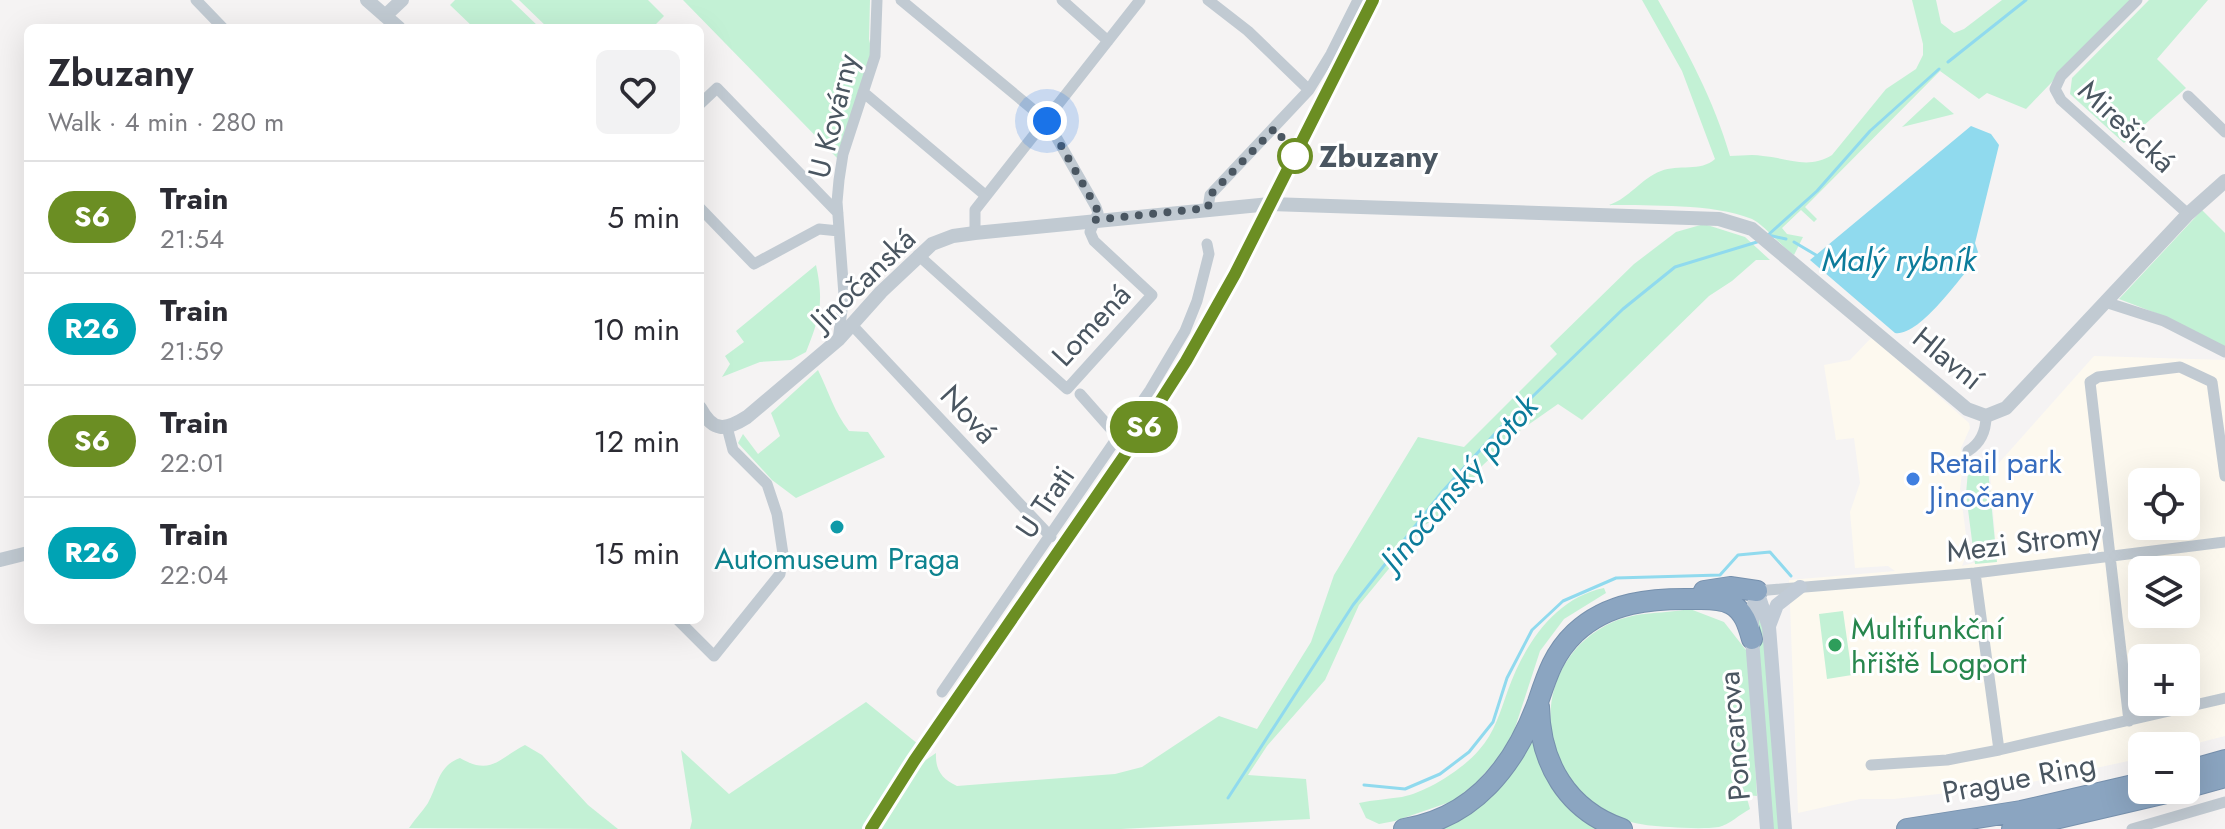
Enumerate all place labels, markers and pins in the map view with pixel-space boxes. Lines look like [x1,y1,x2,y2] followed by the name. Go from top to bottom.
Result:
[1319,135,1438,178] place label: Zbuzany
[1278,139,1312,173] marker: Zbuzany
[1925,441,2062,518] place label: Retail park Jinočany
[1904,470,1922,488] marker: Retail park Jinočany
[828,518,846,536] marker: Automuseum Praga
[714,537,960,580] place label: Automuseum Praga
[1851,607,2027,684] place label: Multifunkční hřiště Logport
[1826,636,1844,654] marker: Multifunkční hřiště Logport

